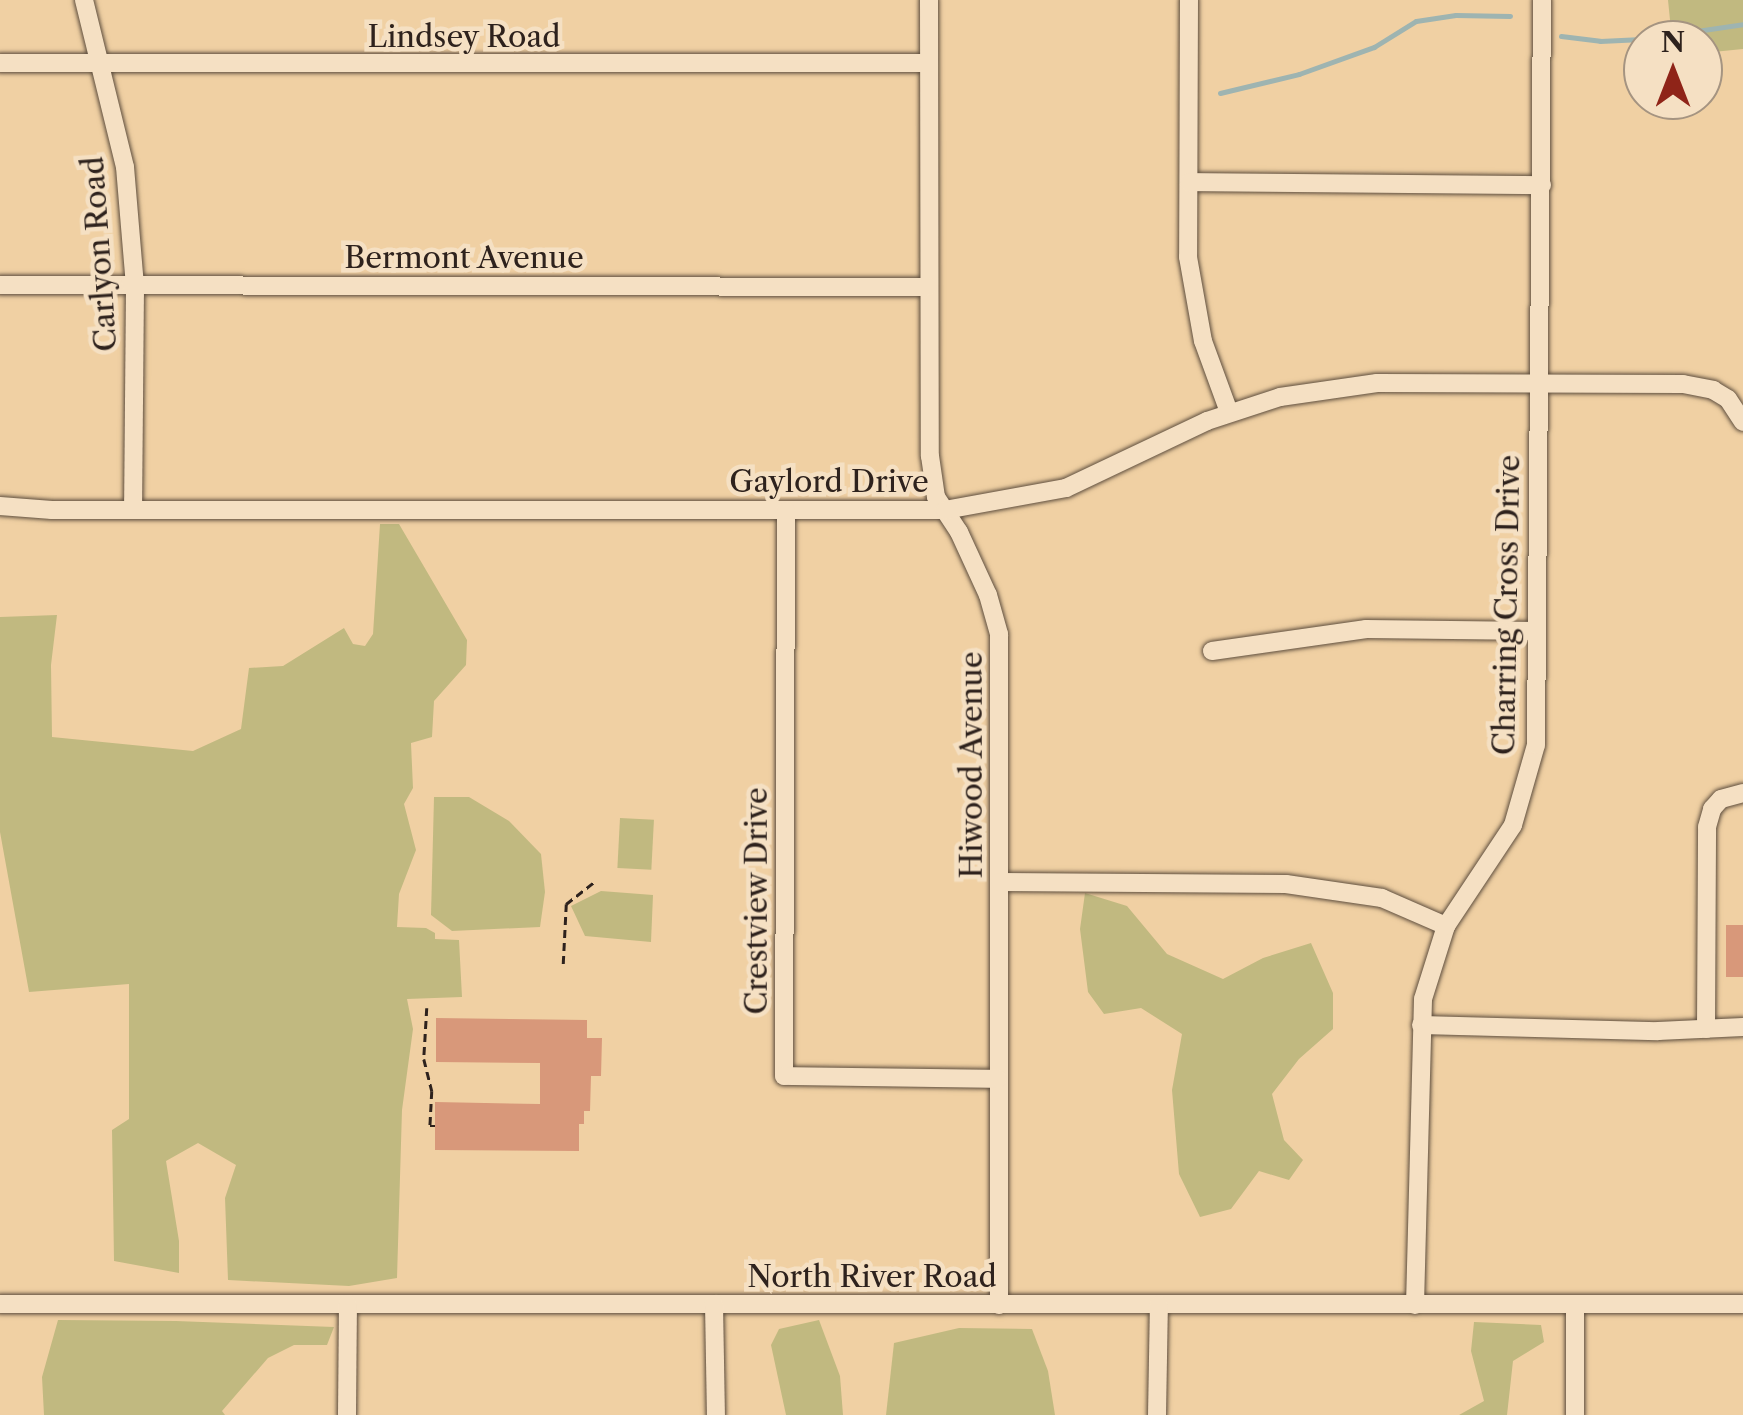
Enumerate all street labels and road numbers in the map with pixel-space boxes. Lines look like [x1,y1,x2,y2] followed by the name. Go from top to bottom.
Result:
[367,19,561,55] street label: Lindsey Road
[75,155,125,353] street label: Carlyon Road
[344,240,584,276] street label: Bermont Avenue
[1486,454,1528,756] street label: Charring Cross Drive
[729,464,929,500] street label: Gaylord Drive
[954,651,990,879] street label: Hiwood Avenue
[739,787,775,1015] street label: Crestview Drive
[747,1259,997,1295] street label: North River Road

